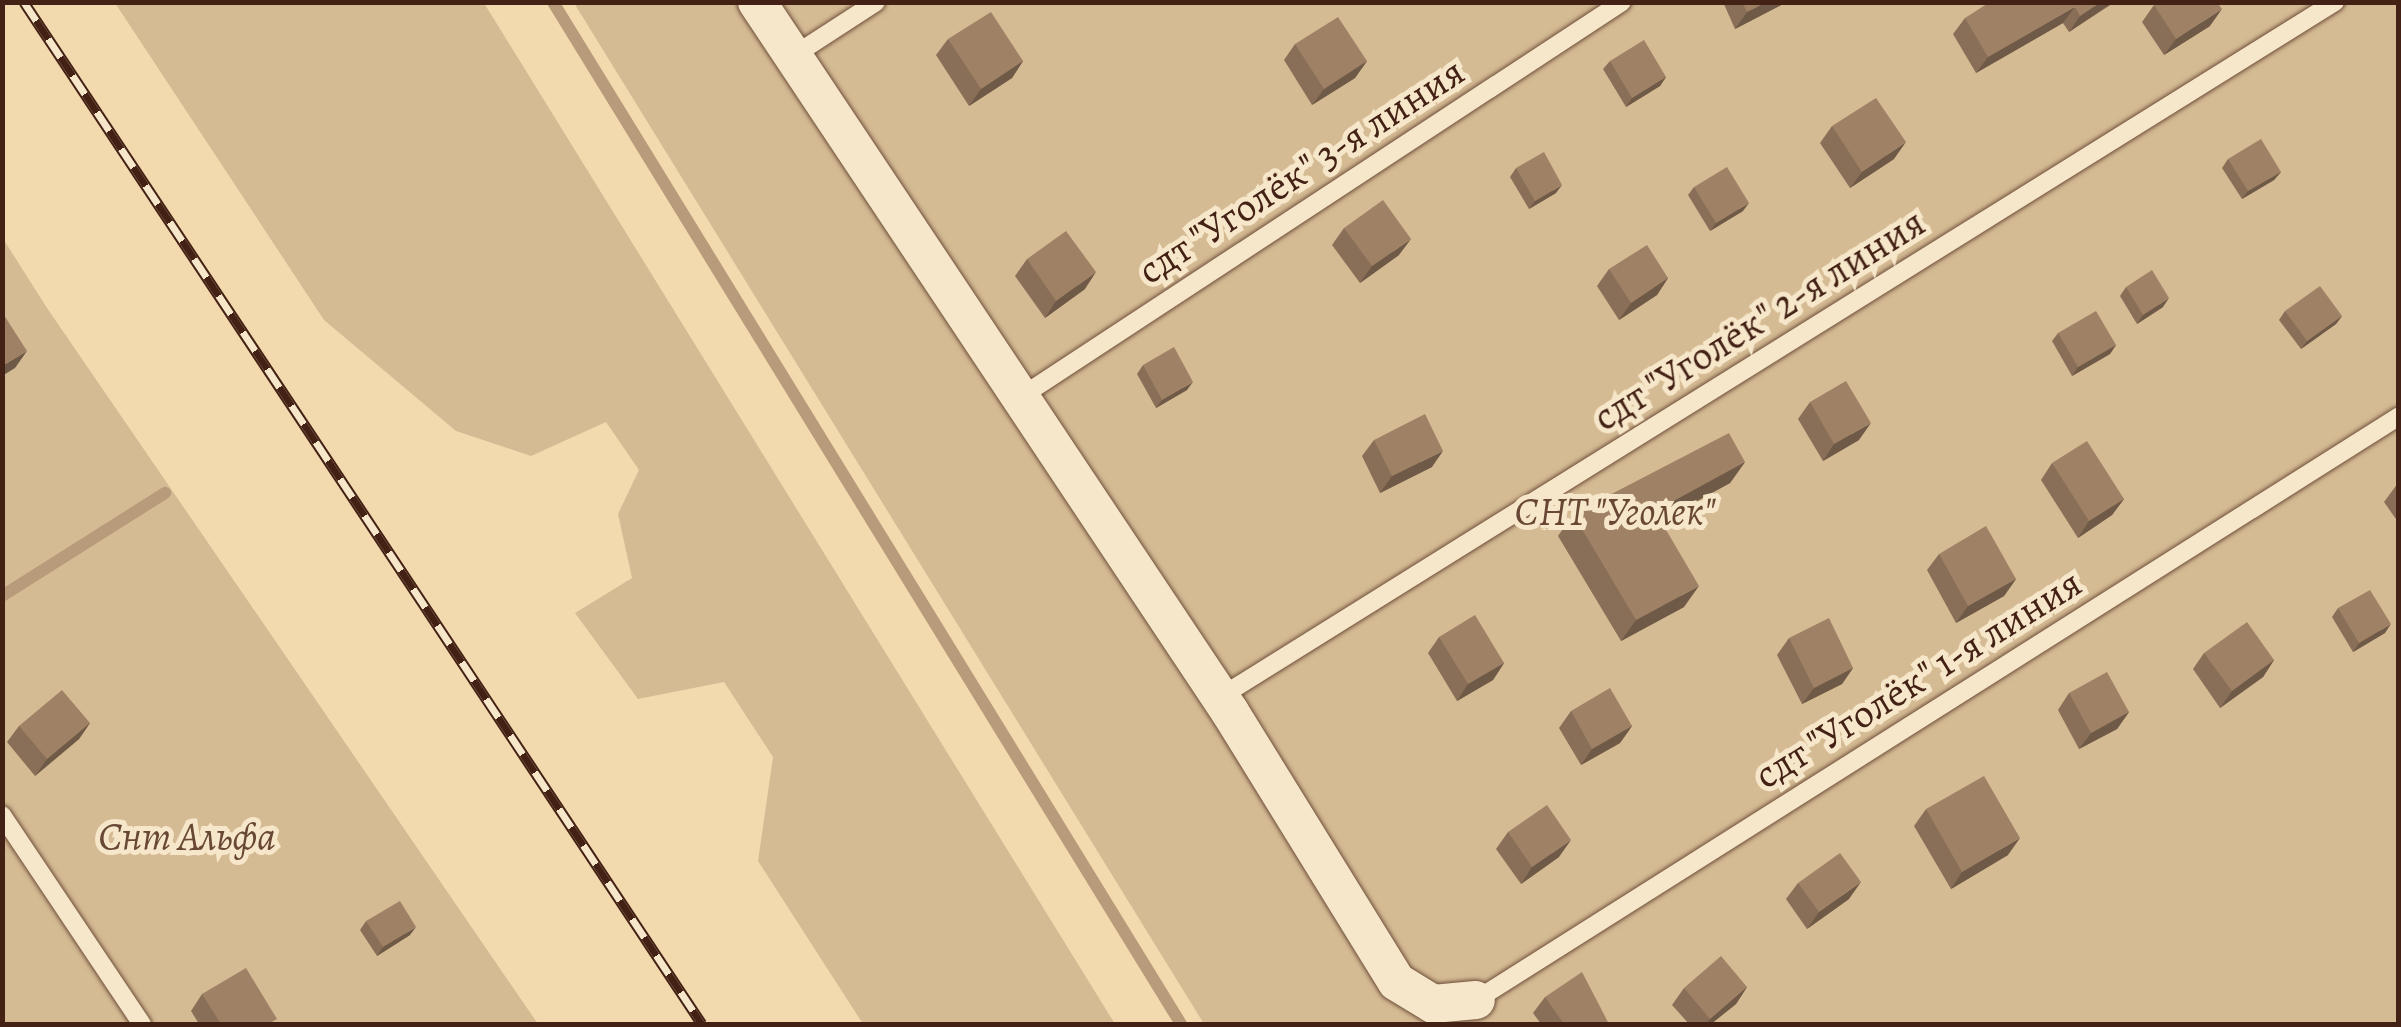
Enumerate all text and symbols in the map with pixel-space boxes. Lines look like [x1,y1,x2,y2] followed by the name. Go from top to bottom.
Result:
[1128,47,1474,295] street label: сдт "Уголёк" 3-я линия
[1584,198,1934,442] street label: сдт "Уголёк" 2-я линия
[1514,488,1716,536] park label: СНТ "Уголек"
[1745,558,2091,800] street label: сдт "Уголёк" 1-я линия
[98,813,276,861] park label: Снт Альфа

